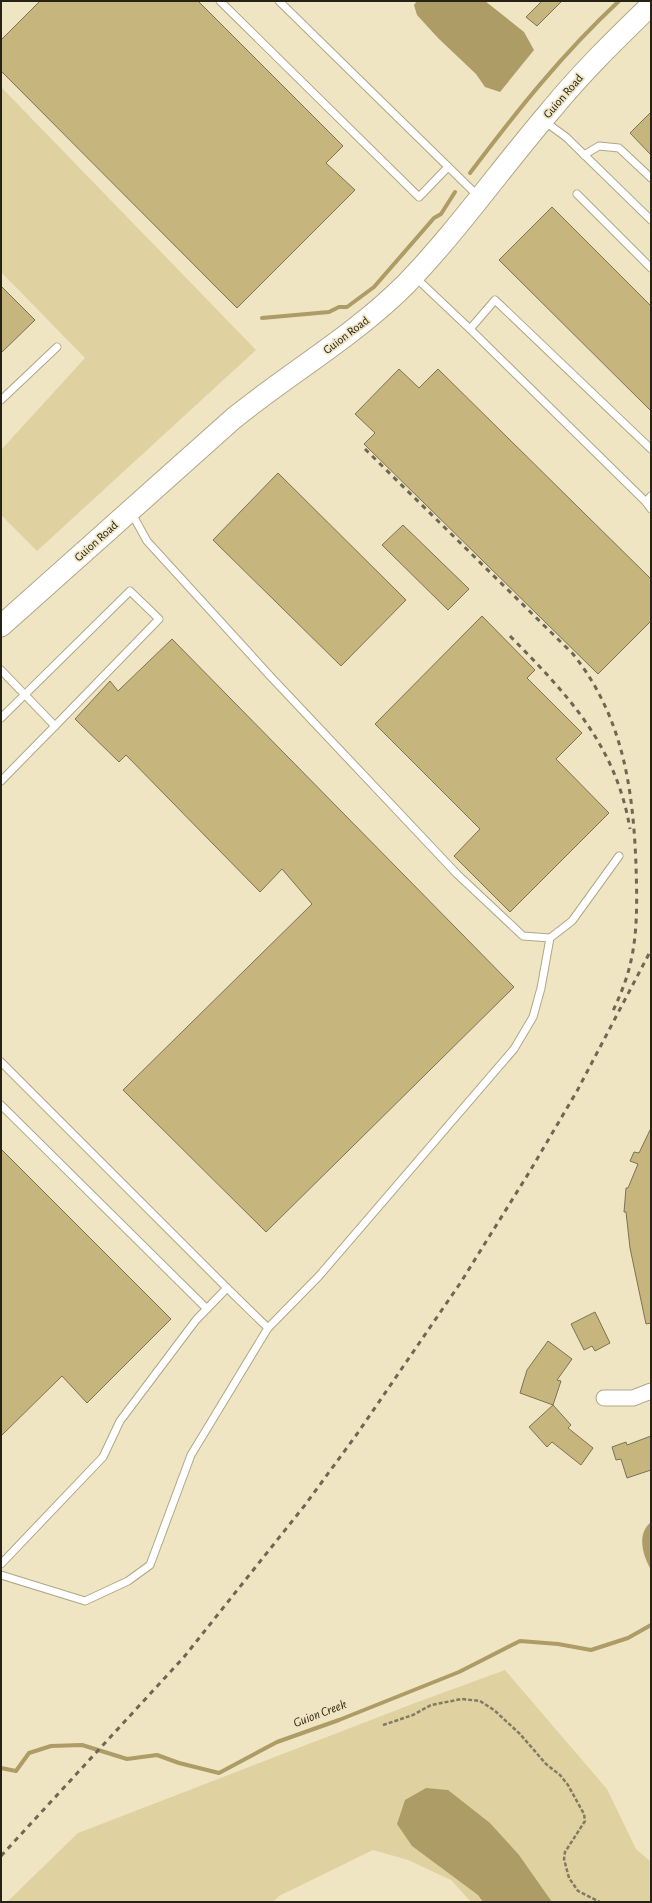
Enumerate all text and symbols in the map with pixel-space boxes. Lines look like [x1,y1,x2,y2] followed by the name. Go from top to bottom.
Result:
[541,72,585,120] street label: Guion Road
[321,314,371,356] street label: Guion Road
[72,519,120,563] street label: Guion Road
[292,1698,348,1730] water label: Guion Creek

